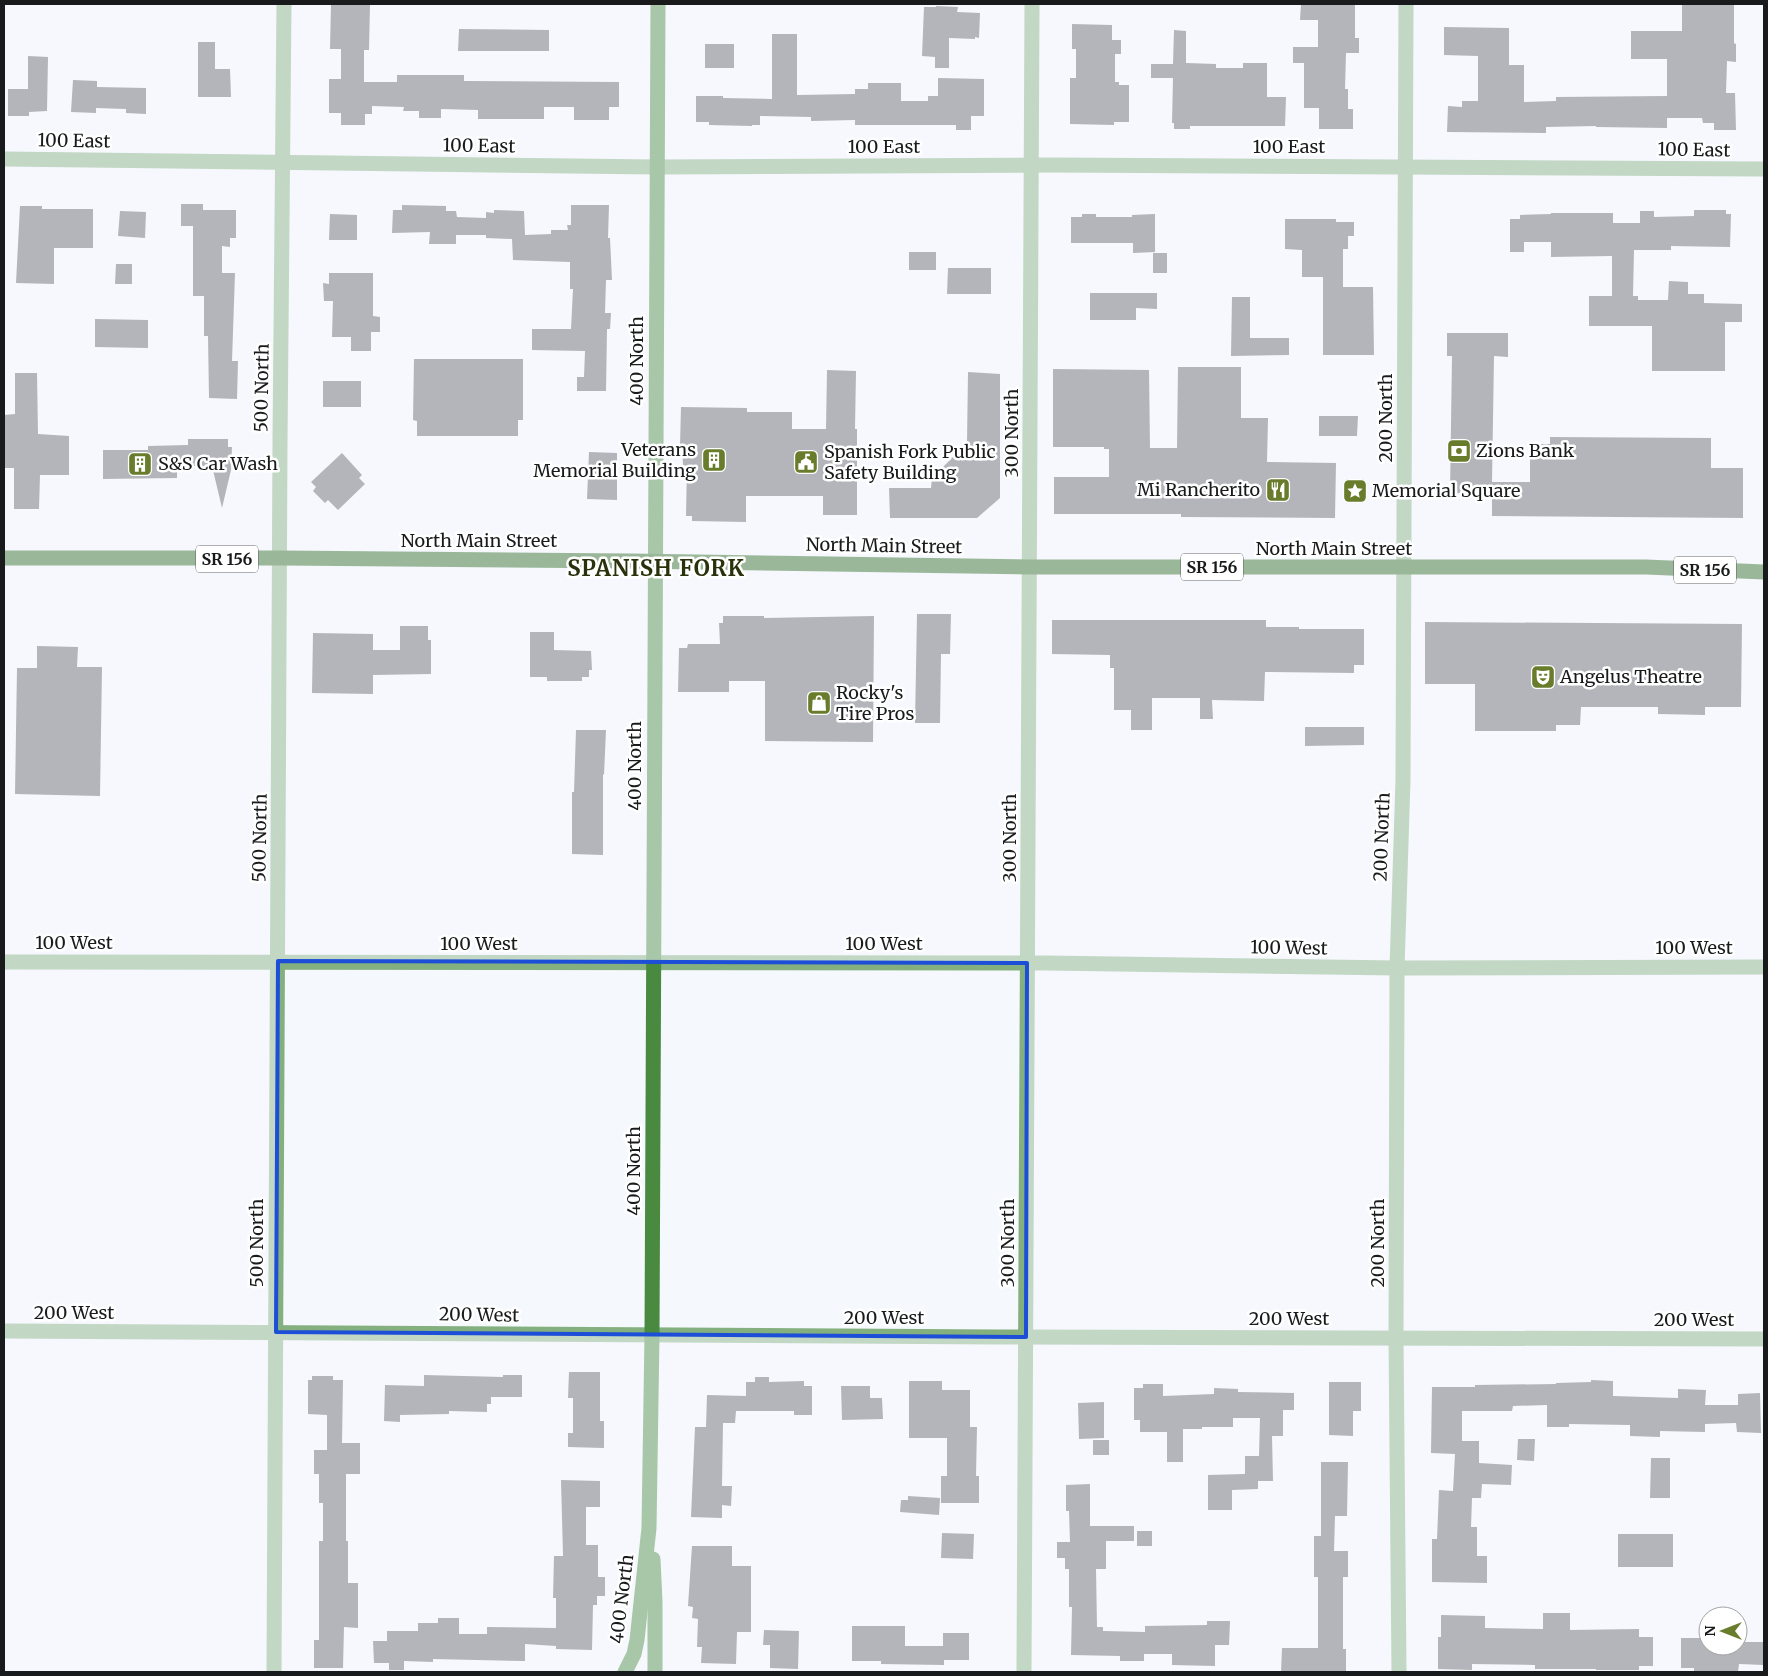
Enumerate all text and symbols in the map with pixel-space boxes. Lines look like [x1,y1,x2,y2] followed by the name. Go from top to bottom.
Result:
[38,128,111,153] street label: 100 East
[443,133,516,158] street label: 100 East
[848,135,920,158] street label: 100 East
[1253,135,1325,158] street label: 100 East
[1658,137,1731,162] street label: 100 East
[625,316,648,406] street label: 400 North
[249,343,274,433] street label: 500 North
[1374,373,1397,463] street label: 200 North
[1000,388,1023,477] street label: 300 North
[533,438,696,482] place label: Veterans Memorial Building
[1446,438,1472,464] bank icon: Zions Bank
[1476,439,1575,462] place label: Zions Bank
[824,440,996,484] place label: Spanish Fork Public Safety Building
[701,447,727,473] building icon: Veterans Memorial Building
[793,449,819,475] public building icon: Spanish Fork Public Safety Building
[127,451,153,477] building icon: S&S Car Wash
[158,452,278,475] place label: S&S Car Wash
[1265,477,1291,503] restaurant icon: Mi Rancherito
[1137,478,1260,501] place label: Mi Rancherito
[1342,478,1368,504] place icon: Memorial Square
[1372,479,1520,502] place label: Memorial Square
[401,529,557,552] street label: North Main Street
[806,533,962,558] street label: North Main Street
[1256,537,1412,560] street label: North Main Street
[196,546,258,572] road number: SR 156
[567,554,745,582] district label: SPANISH FORK
[1181,554,1243,580] road number: SR 156
[1674,556,1736,584] road number: SR 156
[1530,664,1556,690] theatre icon: Angelus Theatre
[1559,665,1702,688] place label: Angelus Theatre
[836,681,914,725] place label: Rocky's Tire Pros
[806,690,832,716] shop icon: Rocky's Tire Pros
[623,721,646,811] street label: 400 North
[1368,792,1395,882] street label: 200 North
[247,793,272,883] street label: 500 North
[998,793,1021,882] street label: 300 North
[35,931,113,954] street label: 100 West
[440,932,518,955] street label: 100 West
[845,932,923,955] street label: 100 West
[1250,935,1328,960] street label: 100 West
[1655,936,1733,959] street label: 100 West
[622,1126,645,1216] street label: 400 North
[245,1198,268,1287] street label: 500 North
[996,1198,1019,1287] street label: 300 North
[1366,1198,1389,1288] street label: 200 North
[34,1301,114,1324] street label: 200 West
[439,1302,519,1327] street label: 200 West
[844,1306,924,1329] street label: 200 West
[1249,1307,1329,1330] street label: 200 West
[1654,1308,1734,1331] street label: 200 West
[605,1553,638,1645] street label: 400 North
[1698,1606,1748,1656] north arrow
[1701,1625,1719,1637] text: N

